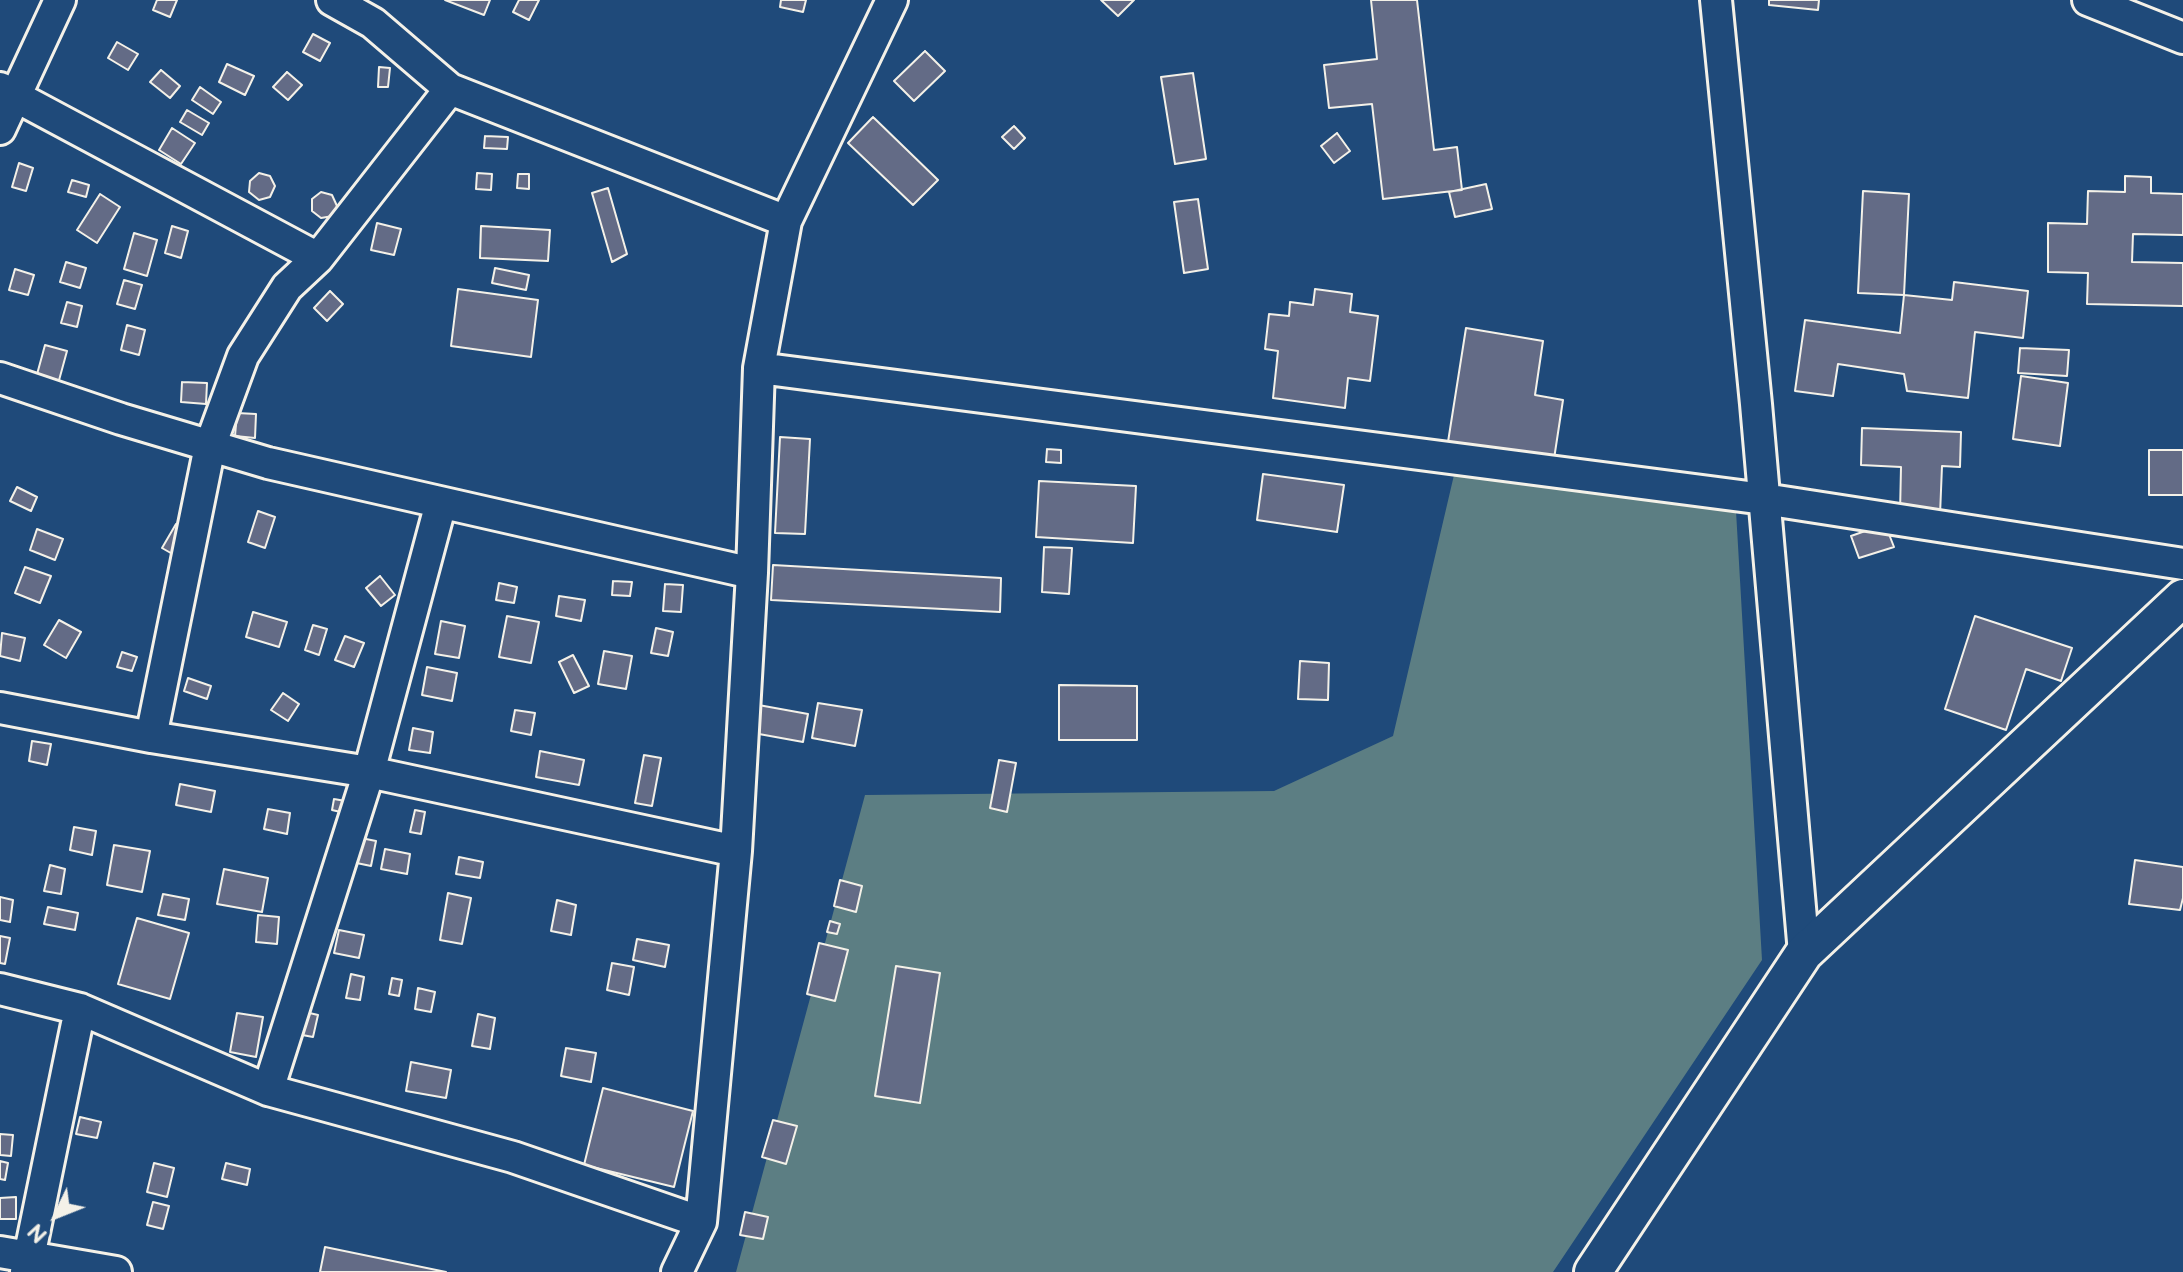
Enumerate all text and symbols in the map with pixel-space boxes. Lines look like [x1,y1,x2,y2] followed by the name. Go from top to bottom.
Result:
[16,1176,96,1256] north arrow
[23,1217,54,1248] text: N

